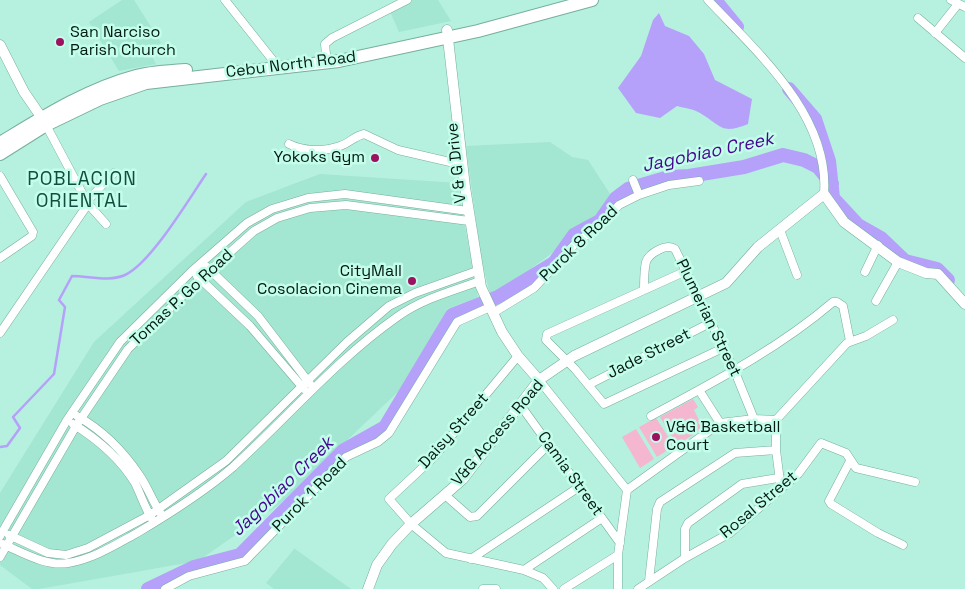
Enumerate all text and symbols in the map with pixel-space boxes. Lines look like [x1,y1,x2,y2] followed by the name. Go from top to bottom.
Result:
[70,23,176,61] place label: San Narciso Parish Church
[54,36,66,48] marker: San Narciso Parish Church
[225,47,357,83] street label: Cebu North Road
[443,122,471,204] street label: V & G Drive
[640,129,776,177] water label: Jagobiao Creek
[274,148,365,168] place label: Yokoks Gym
[369,152,381,164] marker: Yokoks Gym
[26,169,138,213] district label: POBLACION ORIENTAL
[536,202,622,286] street label: Purok 8 Road
[127,246,237,350] street label: Tomas P. Go Road
[671,256,745,380] street label: Plumerian Street
[257,262,402,300] place label: CityMall Cosolacion Cinema
[406,275,418,287] marker: CityMall Cosolacion Cinema
[604,325,694,383] street label: Jade Street
[448,376,548,490] street label: V&G Access Road
[415,389,493,473] street label: Daisy Street
[666,418,780,456] place label: V&G Basketball Court
[533,428,607,520] street label: Camia Street
[650,431,662,443] marker: V&G Basketball Court
[227,433,339,541] water label: Jagobiao Creek
[269,454,351,536] street label: Purok 1 Road
[717,467,801,543] street label: Rosal Street

